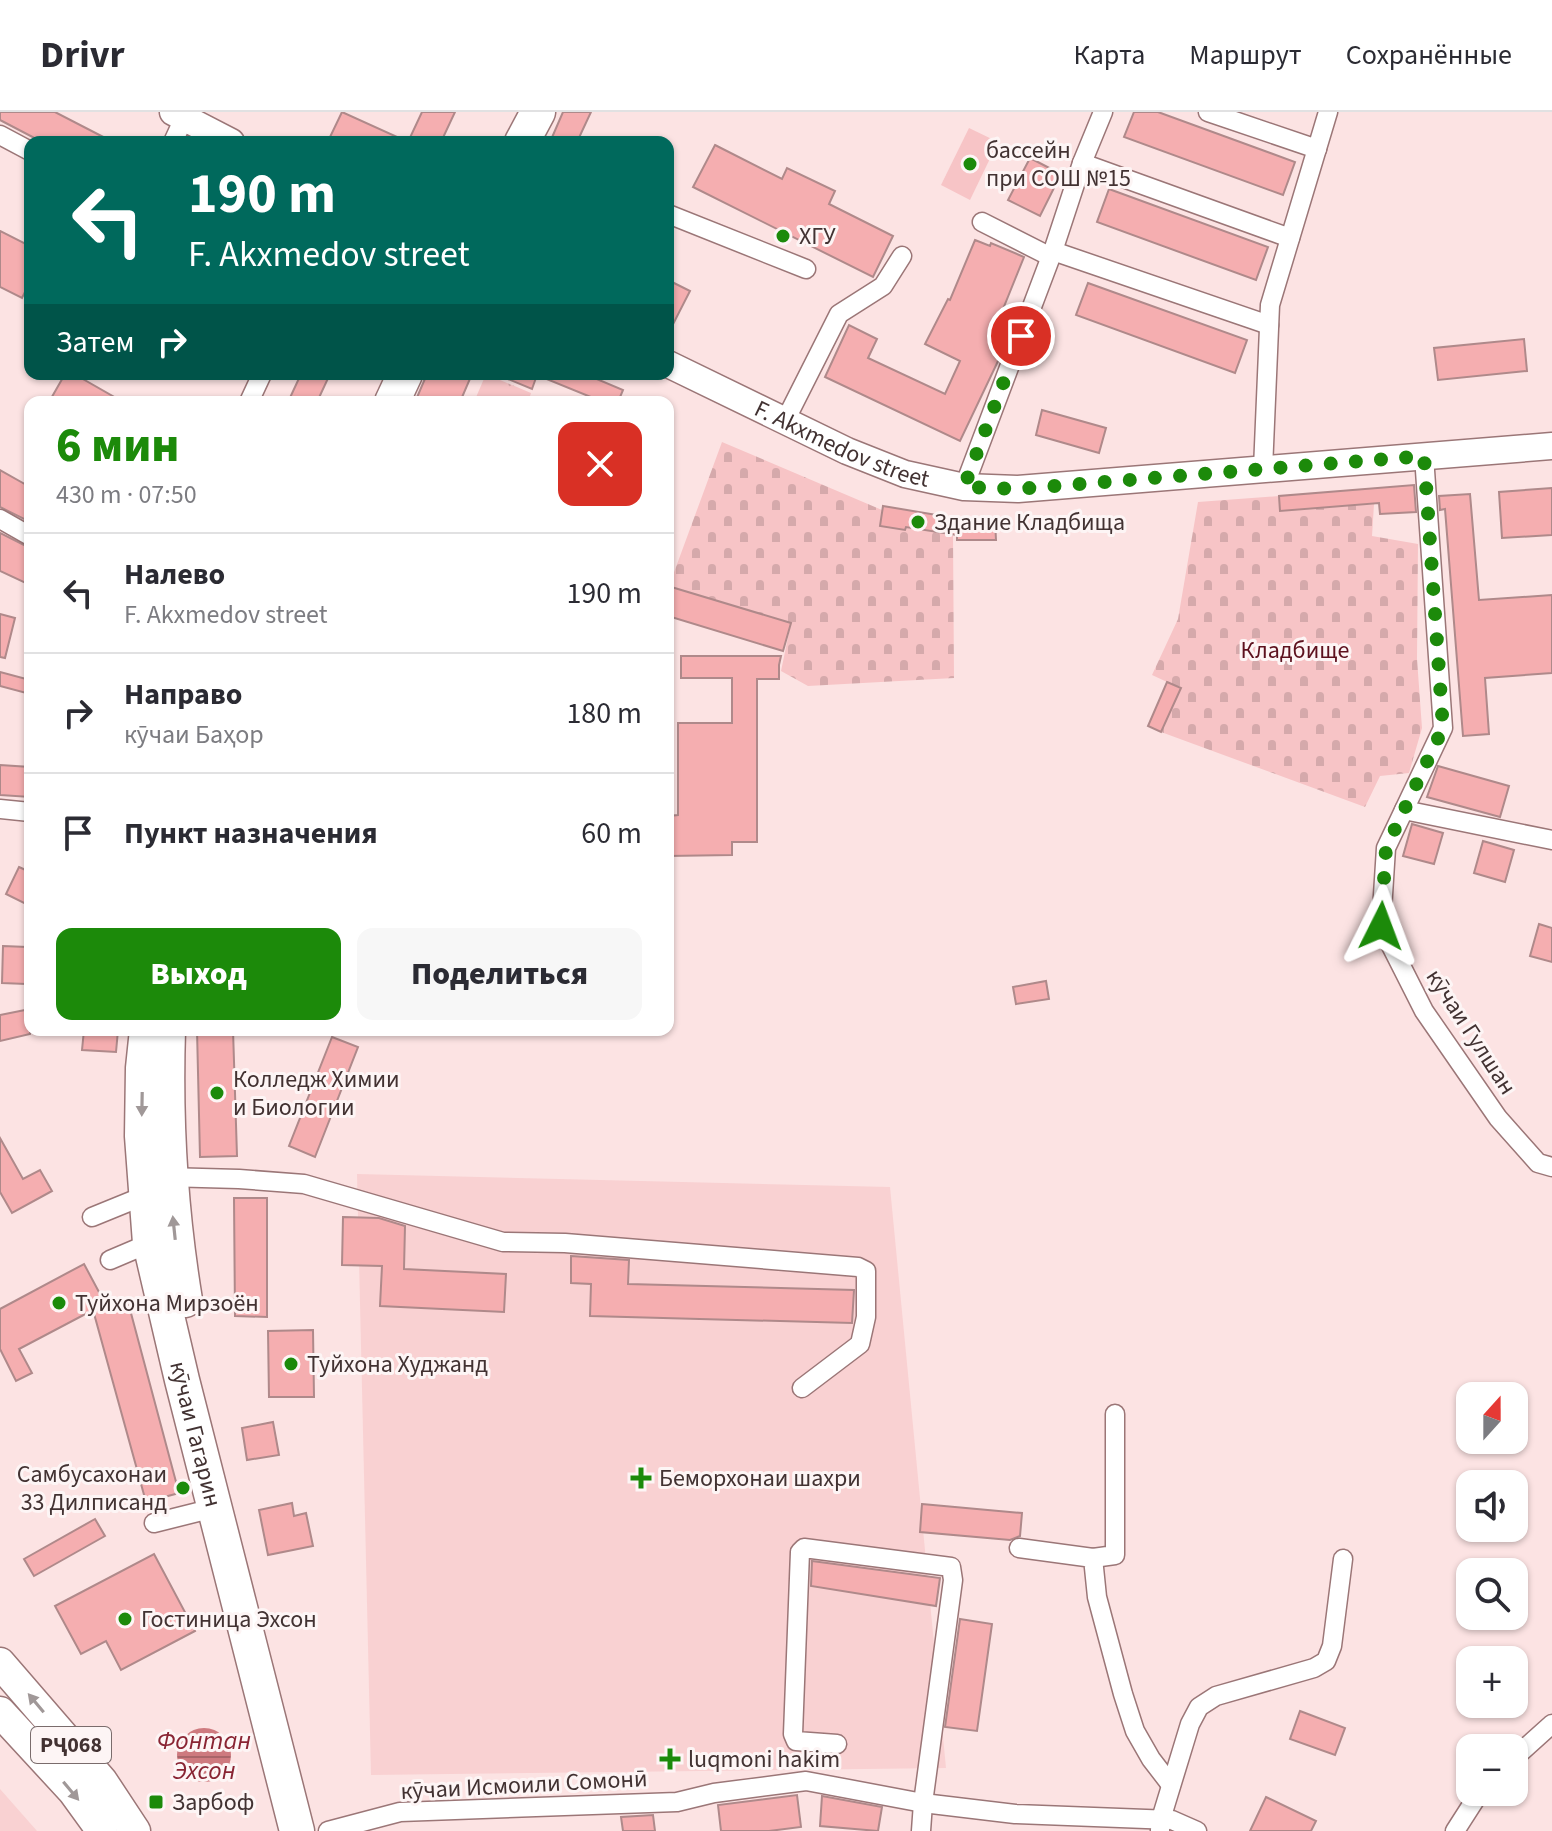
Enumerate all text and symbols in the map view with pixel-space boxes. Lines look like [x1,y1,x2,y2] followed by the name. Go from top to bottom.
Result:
[40,28,125,82] text: Drivr
[1074,35,1145,75] text: Карта
[1189,35,1302,75] text: Маршрут
[1346,35,1512,75] text: Сохранённые
[986,133,1131,196] place label: бассейн при СОШ №15
[188,155,336,234] text: 190 m
[961,155,979,173] marker: бассейн при СОШ №15
[56,168,160,272] icon: left
[799,219,836,254] place label: ХГУ
[774,227,792,245] marker: ХГУ
[188,229,470,280] text: F. Akxmedov street
[987,302,1055,370] pin
[999,314,1043,358] icon: arrive
[150,320,194,364] icon: right
[56,321,134,364] text: Затем
[748,391,933,496] street label: F. Akxmedov street
[56,412,179,480] text: 6 мин
[558,422,642,506] button: close
[56,476,197,513] text: 430 m · 07:50
[934,505,1125,540] place label: Здание Кладбища
[909,513,927,531] marker: Здание Кладбища
[124,553,225,596] text: Налево
[56,571,100,615] icon: left
[566,572,642,615] text: 190 m
[124,596,328,633] text: F. Akxmedov street
[1241,633,1349,668] park label: Кладбище
[124,673,242,716] text: Направо
[56,691,100,735] icon: right
[566,692,642,735] text: 180 m
[124,716,264,753] text: кӯчаи Баҳор
[56,811,100,855] icon: arrive
[124,812,378,855] text: Пункт назначения
[581,812,642,855] text: 60 m
[1339,884,1423,968] position arrow
[56,928,341,1020] button: Выход
[357,928,642,1020] button: Поделиться
[1417,962,1525,1102] street label: кӯчаи Гулшан
[233,1062,400,1125] place label: Колледж Химии и Биологии
[208,1084,226,1102] marker: Колледж Химии и Биологии
[136,1092,148,1117] one-way arrow
[168,1215,181,1240] one-way arrow
[75,1286,259,1321] place label: Туйхона Мирзоён
[50,1294,68,1312] marker: Туйхона Мирзоён
[307,1347,488,1382] place label: Туйхона Худжанд
[282,1355,300,1373] marker: Туйхона Худжанд
[161,1358,231,1511] street label: кӯчаи Гагарин
[1456,1382,1528,1454] north arrow
[1456,1382,1528,1806] map controls
[17,1457,167,1520] place label: Самбусахонаи 33 Дилписанд
[659,1461,861,1496] place label: Беморхонаи шахри
[630,1467,652,1489] marker: Беморхонаи шахри
[1456,1470,1528,1542] button: sound
[174,1479,192,1497] marker: Самбусахонаи 33 Дилписанд
[1456,1558,1528,1630] button: search
[141,1602,317,1637] place label: Гостиница Эхсон
[116,1610,134,1628] marker: Гостиница Эхсон
[1456,1646,1528,1718] button: +
[28,1694,45,1714] one-way arrow
[157,1722,251,1789] water label: Фонтан Эхсон
[31,1727,111,1763] road number: РҶ068
[1456,1734,1528,1806] button: −
[688,1742,840,1777] place label: luqmoni hakim
[659,1748,681,1770] marker: luqmoni hakim
[400,1761,648,1809] street label: кӯчаи Исмоили Сомонӣ
[62,1780,79,1800] one-way arrow
[172,1785,254,1820] place label: Зарбоф
[147,1793,165,1811] marker: Зарбоф

